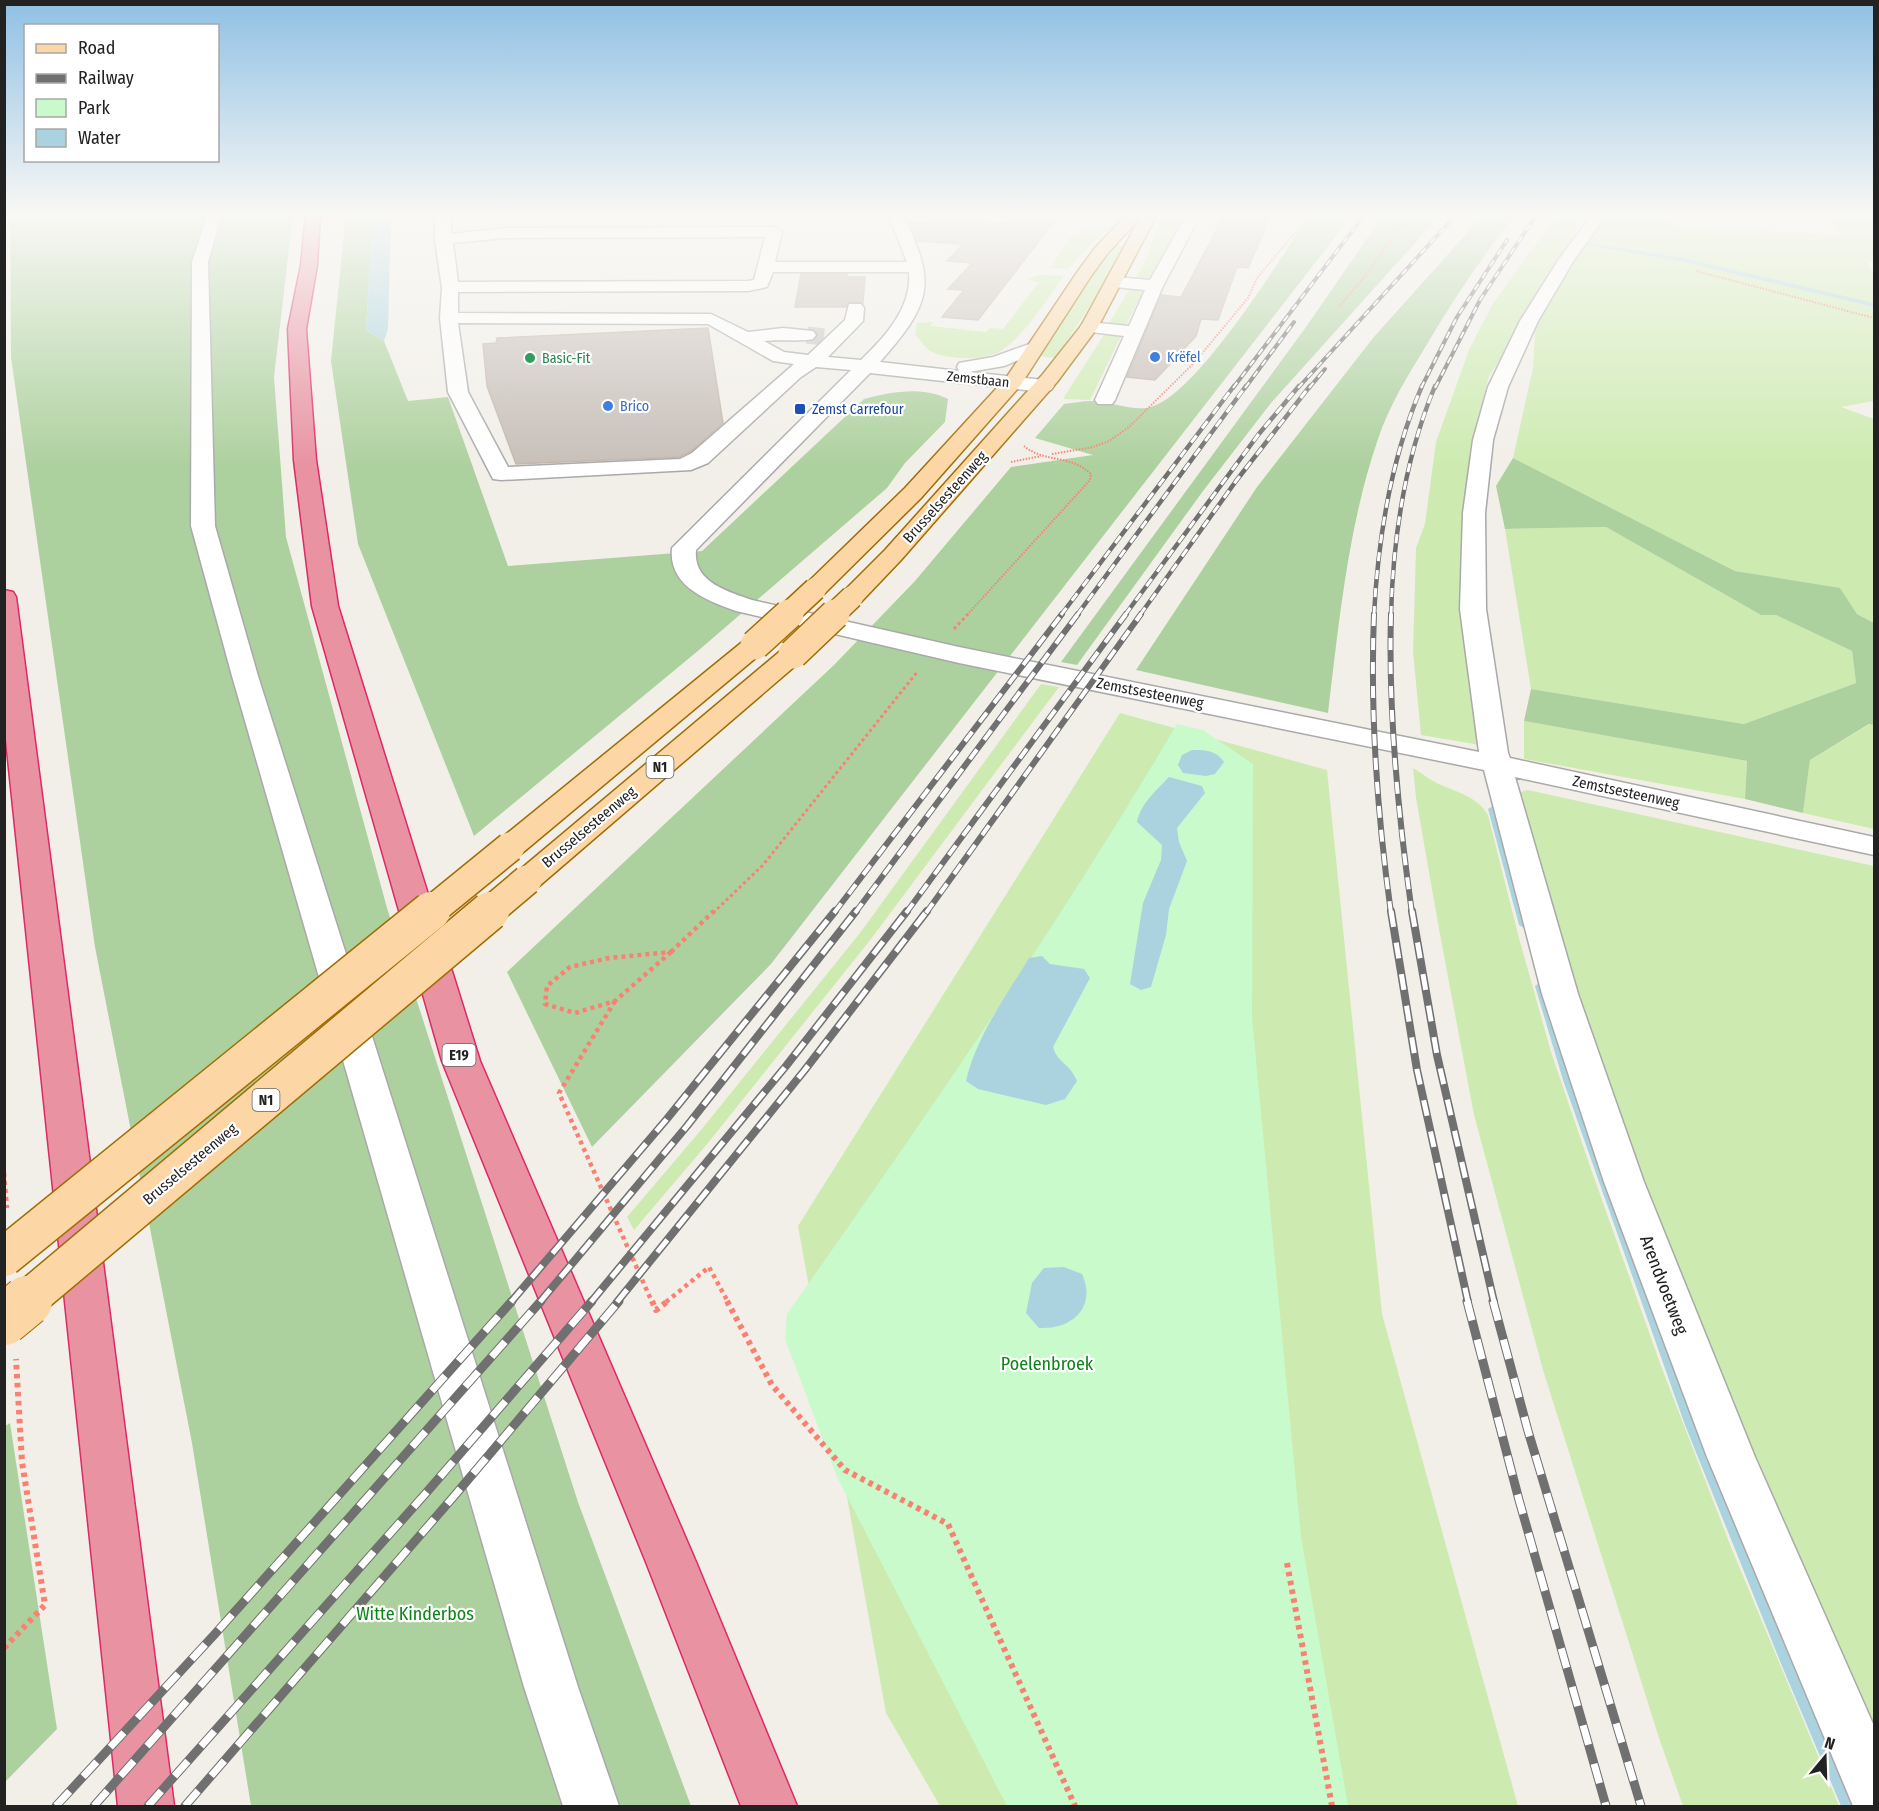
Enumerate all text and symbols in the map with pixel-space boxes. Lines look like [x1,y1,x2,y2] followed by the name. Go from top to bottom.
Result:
[24,24,219,162] legend
[78,37,115,59] text: Road
[78,67,134,89] text: Railway
[78,97,111,119] text: Park
[78,127,121,149] text: Water
[1167,349,1201,366] place label: Krëfel
[542,350,591,367] place label: Basic-Fit
[1148,350,1162,364] marker: Krëfel
[523,351,537,365] marker: Basic-Fit
[946,368,1010,391] street label: Zemstbaan
[620,398,649,415] place label: Brico
[601,399,615,413] marker: Brico
[812,401,904,418] place label: Zemst Carrefour
[793,402,807,416] marker: Zemst Carrefour
[899,447,991,547] street label: Brusselsesteenweg
[1095,674,1205,712] street label: Zemstsesteenweg
[646,756,674,778] road number: N1
[1571,772,1681,812] street label: Zemstsesteenweg
[538,782,640,872] street label: Brusselsesteenweg
[442,1044,476,1066] road number: E19
[252,1089,280,1111] road number: N1
[139,1119,241,1209] street label: Brusselsesteenweg
[1635,1232,1693,1338] street label: Arendvoetweg
[1001,1353,1094,1375] park label: Poelenbroek
[356,1603,474,1625] park label: Witte Kinderbos
[1795,1727,1855,1787] north arrow
[1822,1733,1837,1754] text: N

